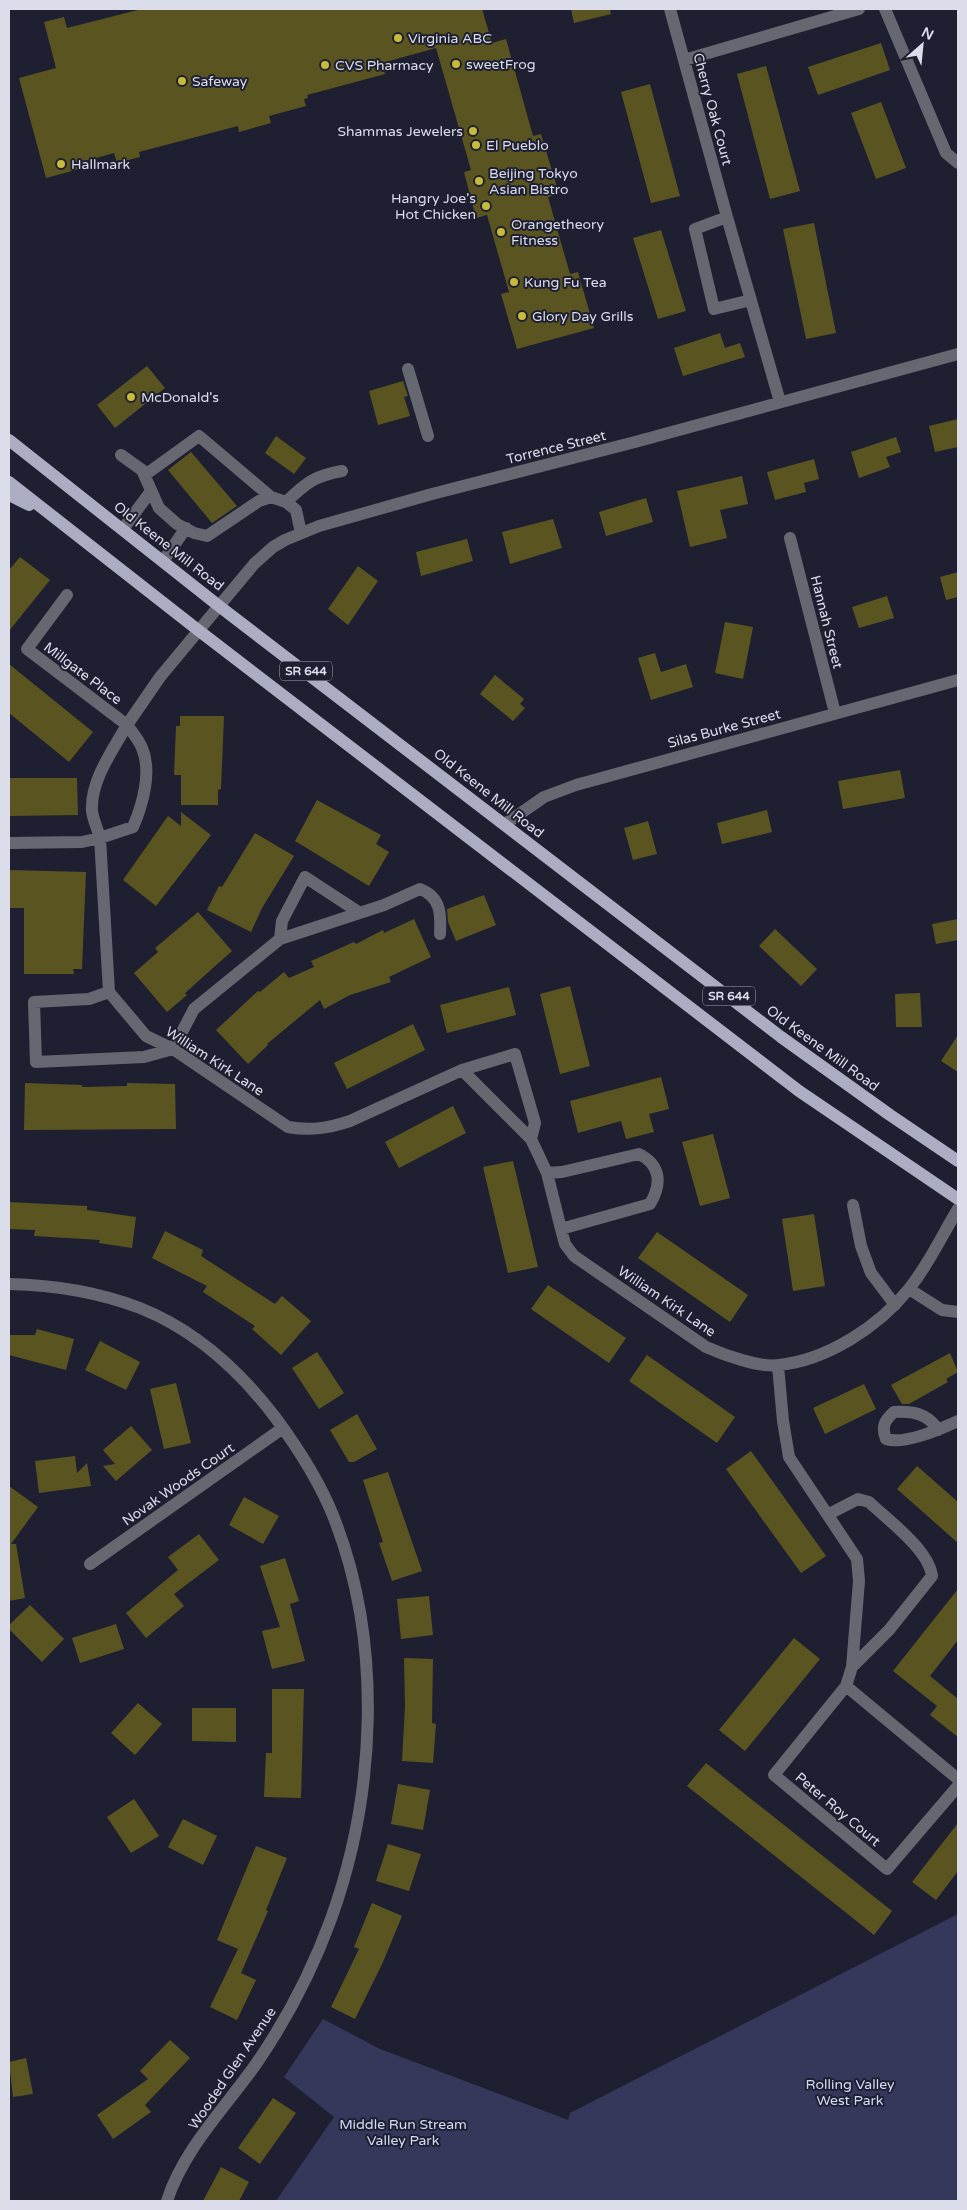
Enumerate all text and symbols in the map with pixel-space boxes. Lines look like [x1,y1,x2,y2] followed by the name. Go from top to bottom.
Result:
[897,20,947,70] north arrow
[919,24,937,44] text: N
[408,30,492,47] place label: Virginia ABC
[392,32,404,44] marker: Virginia ABC
[689,51,736,168] street label: Cherry Oak Court
[466,56,535,73] place label: sweetFrog
[335,57,434,74] place label: CVS Pharmacy
[450,58,462,70] marker: sweetFrog
[319,59,331,71] marker: CVS Pharmacy
[192,73,248,90] place label: Safeway
[176,75,188,87] marker: Safeway
[337,123,463,140] place label: Shammas Jewelers
[467,125,479,137] marker: Shammas Jewelers
[486,137,549,154] place label: El Pueblo
[470,139,482,151] marker: El Pueblo
[71,156,130,173] place label: Hallmark
[55,158,67,170] marker: Hallmark
[489,165,578,198] place label: Beijing Tokyo Asian Bistro
[473,175,485,187] marker: Beijing Tokyo Asian Bistro
[391,190,476,223] place label: Hangry Joe's Hot Chicken
[480,200,492,212] marker: Hangry Joe's Hot Chicken
[511,216,604,249] place label: Orangetheory Fitness
[495,226,507,238] marker: Orangetheory Fitness
[524,274,607,291] place label: Kung Fu Tea
[508,276,520,288] marker: Kung Fu Tea
[532,308,634,325] place label: Glory Day Grills
[516,310,528,322] marker: Glory Day Grills
[141,389,219,406] place label: McDonald's
[125,391,137,403] marker: McDonald's
[505,427,608,468] street label: Torrence Street
[110,498,227,595] street label: Old Keene Mill Road
[807,574,846,671] street label: Hannah Street
[40,639,125,708] street label: Millgate Place
[280,661,332,680] road number: SR 644
[666,705,783,752] street label: Silas Burke Street
[430,745,547,842] street label: Old Keene Mill Road
[703,986,755,1006] road number: SR 644
[763,1002,882,1095] street label: Old Keene Mill Road
[162,1023,267,1100] street label: William Kirk Lane
[615,1262,719,1340] street label: William Kirk Lane
[119,1439,238,1529] street label: Novak Woods Court
[792,1769,884,1850] street label: Peter Roy Court
[185,2004,280,2133] street label: Wooded Glen Avenue
[805,2076,895,2109] park label: Rolling Valley West Park
[339,2116,467,2149] park label: Middle Run Stream Valley Park

